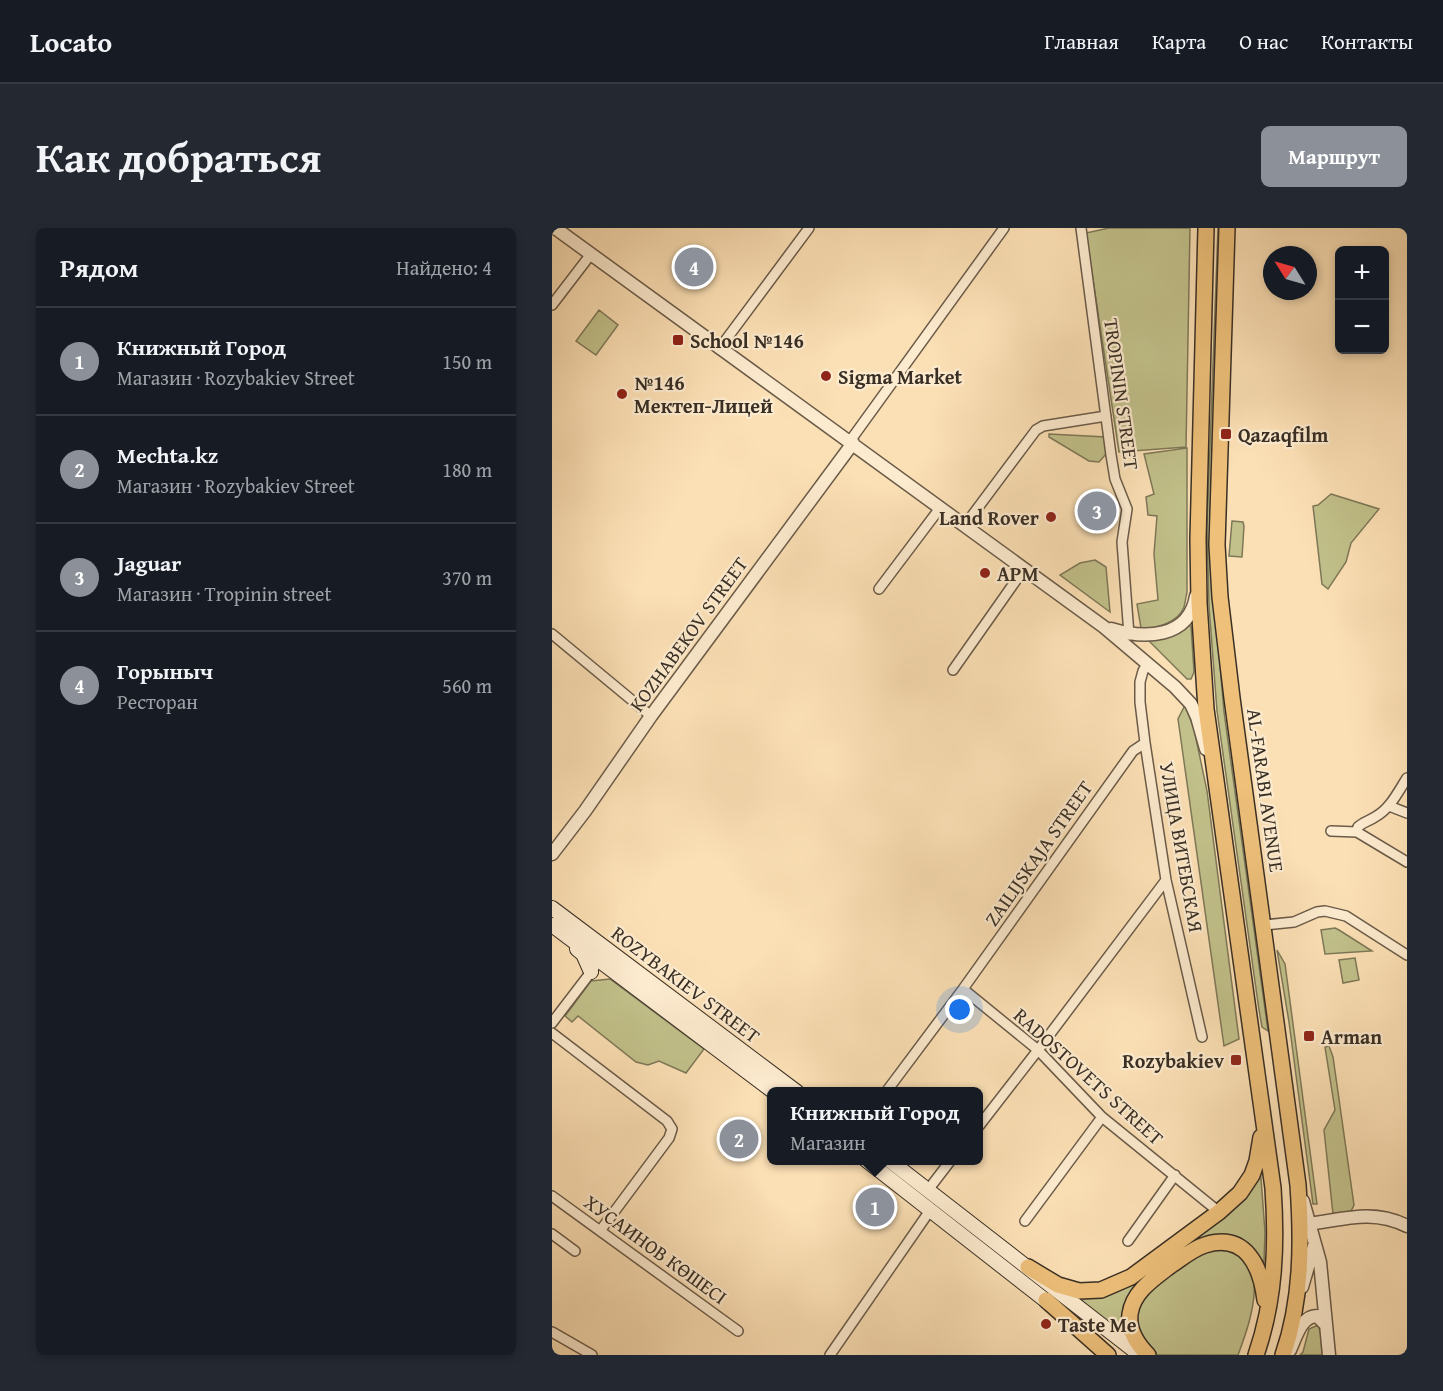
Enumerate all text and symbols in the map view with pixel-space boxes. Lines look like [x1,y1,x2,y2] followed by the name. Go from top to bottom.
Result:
[30,21,112,62] text: Locato
[1044,26,1119,57] text: Главная
[1152,26,1206,57] text: Карта
[1239,26,1288,57] text: О нас
[1321,26,1413,57] text: Контакты
[36,126,321,187] text: Как добраться
[1261,126,1407,187] button: Маршрут
[674,244,714,290] pin: 4
[1263,246,1317,300] north arrow
[1335,246,1389,354] map controls
[1335,246,1389,300] button: +
[60,248,138,287] text: Рядом
[396,253,492,282] text: Найдено: 4
[1335,300,1389,354] button: −
[1097,317,1147,471] street label: TROPININ STREET
[690,326,804,355] place label: School №146
[117,331,286,363] text: Книжный Город
[671,333,685,347] marker: School №146
[74,347,85,376] text: 1
[442,347,492,376] text: 150 m
[838,362,962,391] place label: Sigma Market
[117,363,355,392] text: Магазин · Rozybakiev Street
[634,368,773,420] place label: №146 Мектеп-Лицей
[819,369,833,383] marker: Sigma Market
[615,387,629,401] marker: №146 Мектеп-Лицей
[1238,420,1328,449] place label: Qazaqfilm
[1219,427,1233,441] marker: Qazaqfilm
[117,439,218,471] text: Mechta.kz
[74,455,85,484] text: 2
[442,455,492,484] text: 180 m
[117,471,355,500] text: Магазин · Rozybakiev Street
[1078,488,1116,534] pin: 3
[939,503,1039,532] place label: Land Rover
[1044,510,1058,524] marker: Land Rover
[117,547,181,579] text: Jaguar
[622,551,754,717] street label: KOZHABEKOV STREET
[997,559,1039,588] place label: APM
[74,563,85,592] text: 3
[442,563,492,592] text: 370 m
[978,566,992,580] marker: APM
[117,579,332,608] text: Магазин · Tropinin street
[117,655,213,687] text: Горыныч
[74,671,85,700] text: 4
[442,671,492,700] text: 560 m
[117,687,198,716] text: Ресторан
[1240,706,1292,874] street label: AL-FARABI AVENUE
[1153,760,1211,935] street label: УЛИЦА ВИТЕБСКАЯ
[977,774,1099,932] street label: ZAILIJSKAJA STREET
[606,918,766,1050] street label: ROZYBAKIEV STREET
[945,995,974,1024] your location
[1008,1001,1170,1151] street label: RADOSTOVETS STREET
[1321,1022,1382,1051] place label: Arman
[1302,1029,1316,1043] marker: Arman
[1122,1046,1225,1075] place label: Rozybakiev
[1229,1053,1243,1067] marker: Rozybakiev
[767,1087,983,1165] popup
[790,1096,960,1128] text: Книжный Город
[720,1116,759,1162] pin: 2
[790,1128,866,1157] text: Магазин
[856,1184,894,1230] pin: 1
[578,1187,734,1311] street label: ХУСАИНОВ КӨШЕСІ
[1058,1310,1137,1339] place label: Taste Me
[1039,1317,1053,1331] marker: Taste Me

